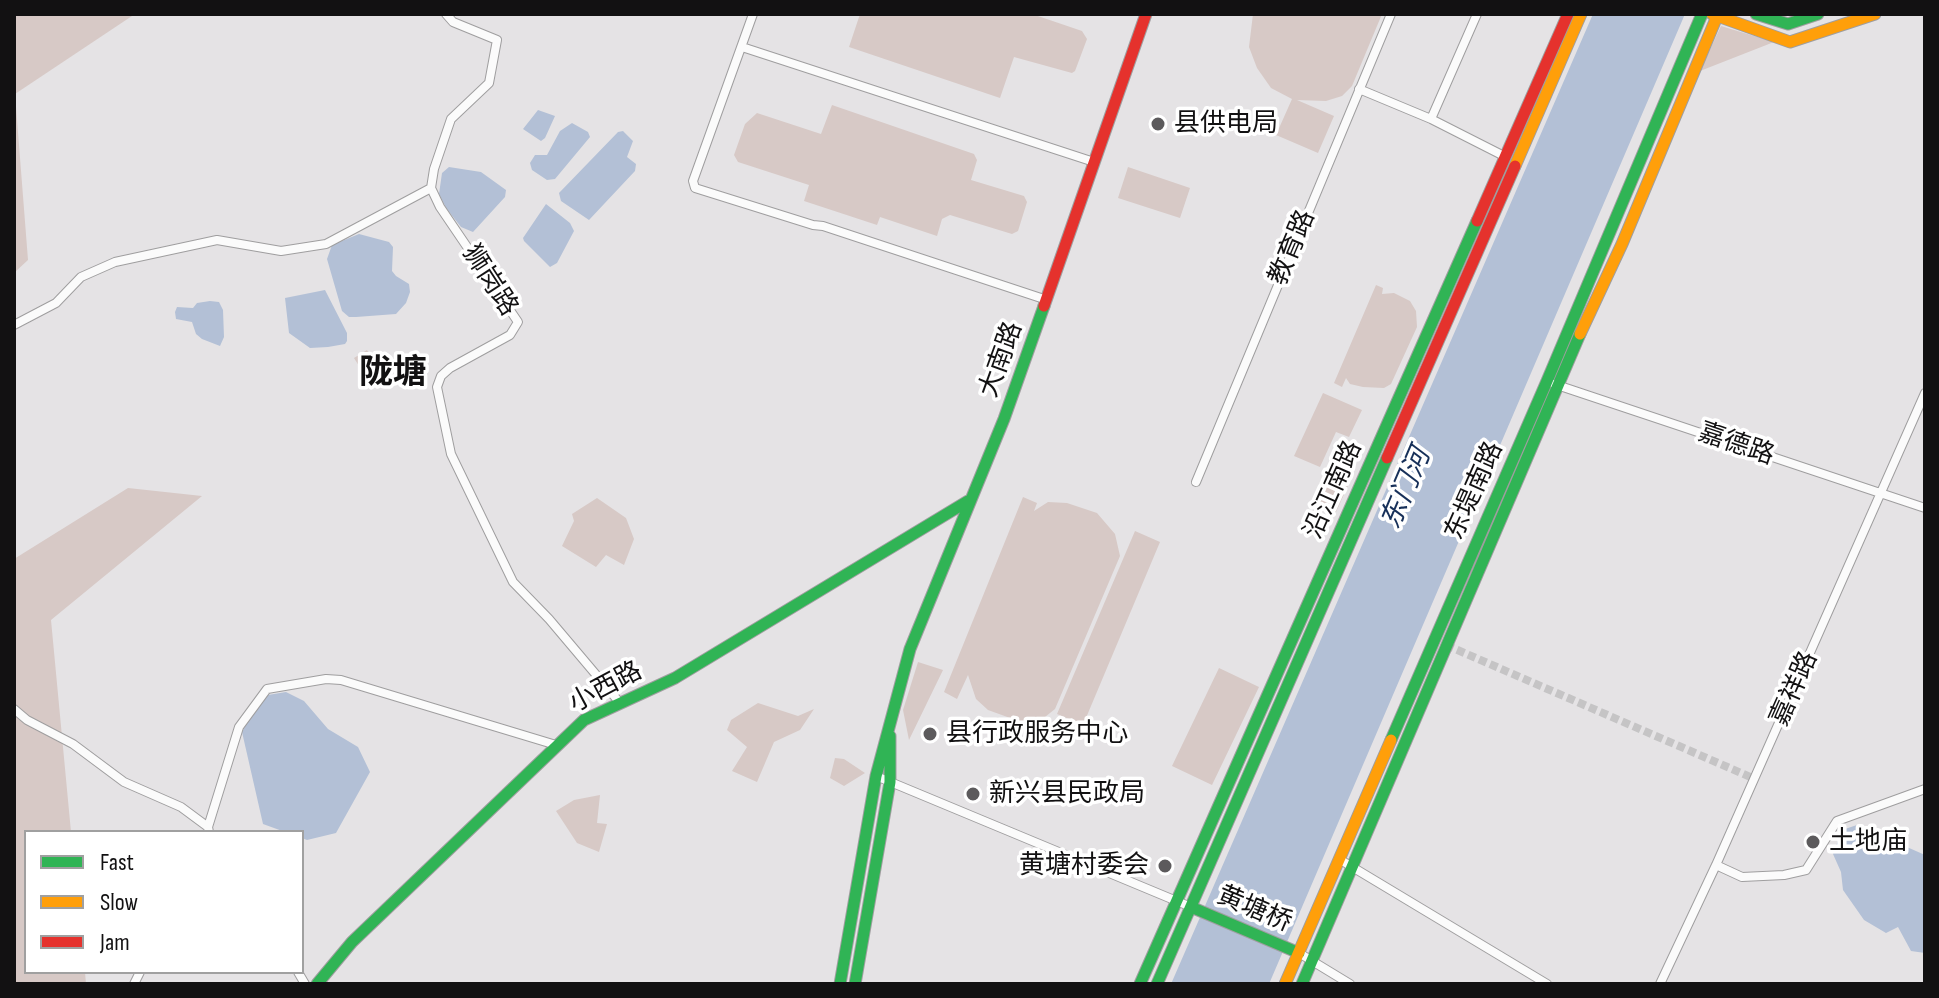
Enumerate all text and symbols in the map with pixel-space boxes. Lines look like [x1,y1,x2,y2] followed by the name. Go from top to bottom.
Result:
[1174,108,1278,140] place label: 县供电局
[1149,115,1167,133] marker: 县供电局
[1263,206,1323,290] street label: 教育路
[455,240,523,322] street label: 狮岗路
[974,318,1030,402] street label: 大南路
[359,354,427,394] district label: 陇塘
[1694,418,1778,472] street label: 嘉德路
[1299,436,1369,544] street label: 沿江南路
[1440,437,1510,545] street label: 东堤南路
[1375,444,1439,534] water label: 东门河
[1765,647,1825,731] street label: 嘉祥路
[564,656,648,720] street label: 小西路
[946,718,1128,750] place label: 县行政服务中心
[921,725,939,743] marker: 县行政服务中心
[989,778,1145,810] place label: 新兴县民政局
[964,785,982,803] marker: 新兴县民政局
[1829,826,1907,858] place label: 土地庙
[24,830,304,974] legend
[1804,833,1822,851] marker: 土地庙
[100,848,134,877] text: Fast
[1019,850,1149,882] place label: 黄塘村委会
[1156,857,1174,875] marker: 黄塘村委会
[1212,880,1296,940] street label: 黄塘桥
[100,888,138,917] text: Slow
[100,928,130,957] text: Jam

